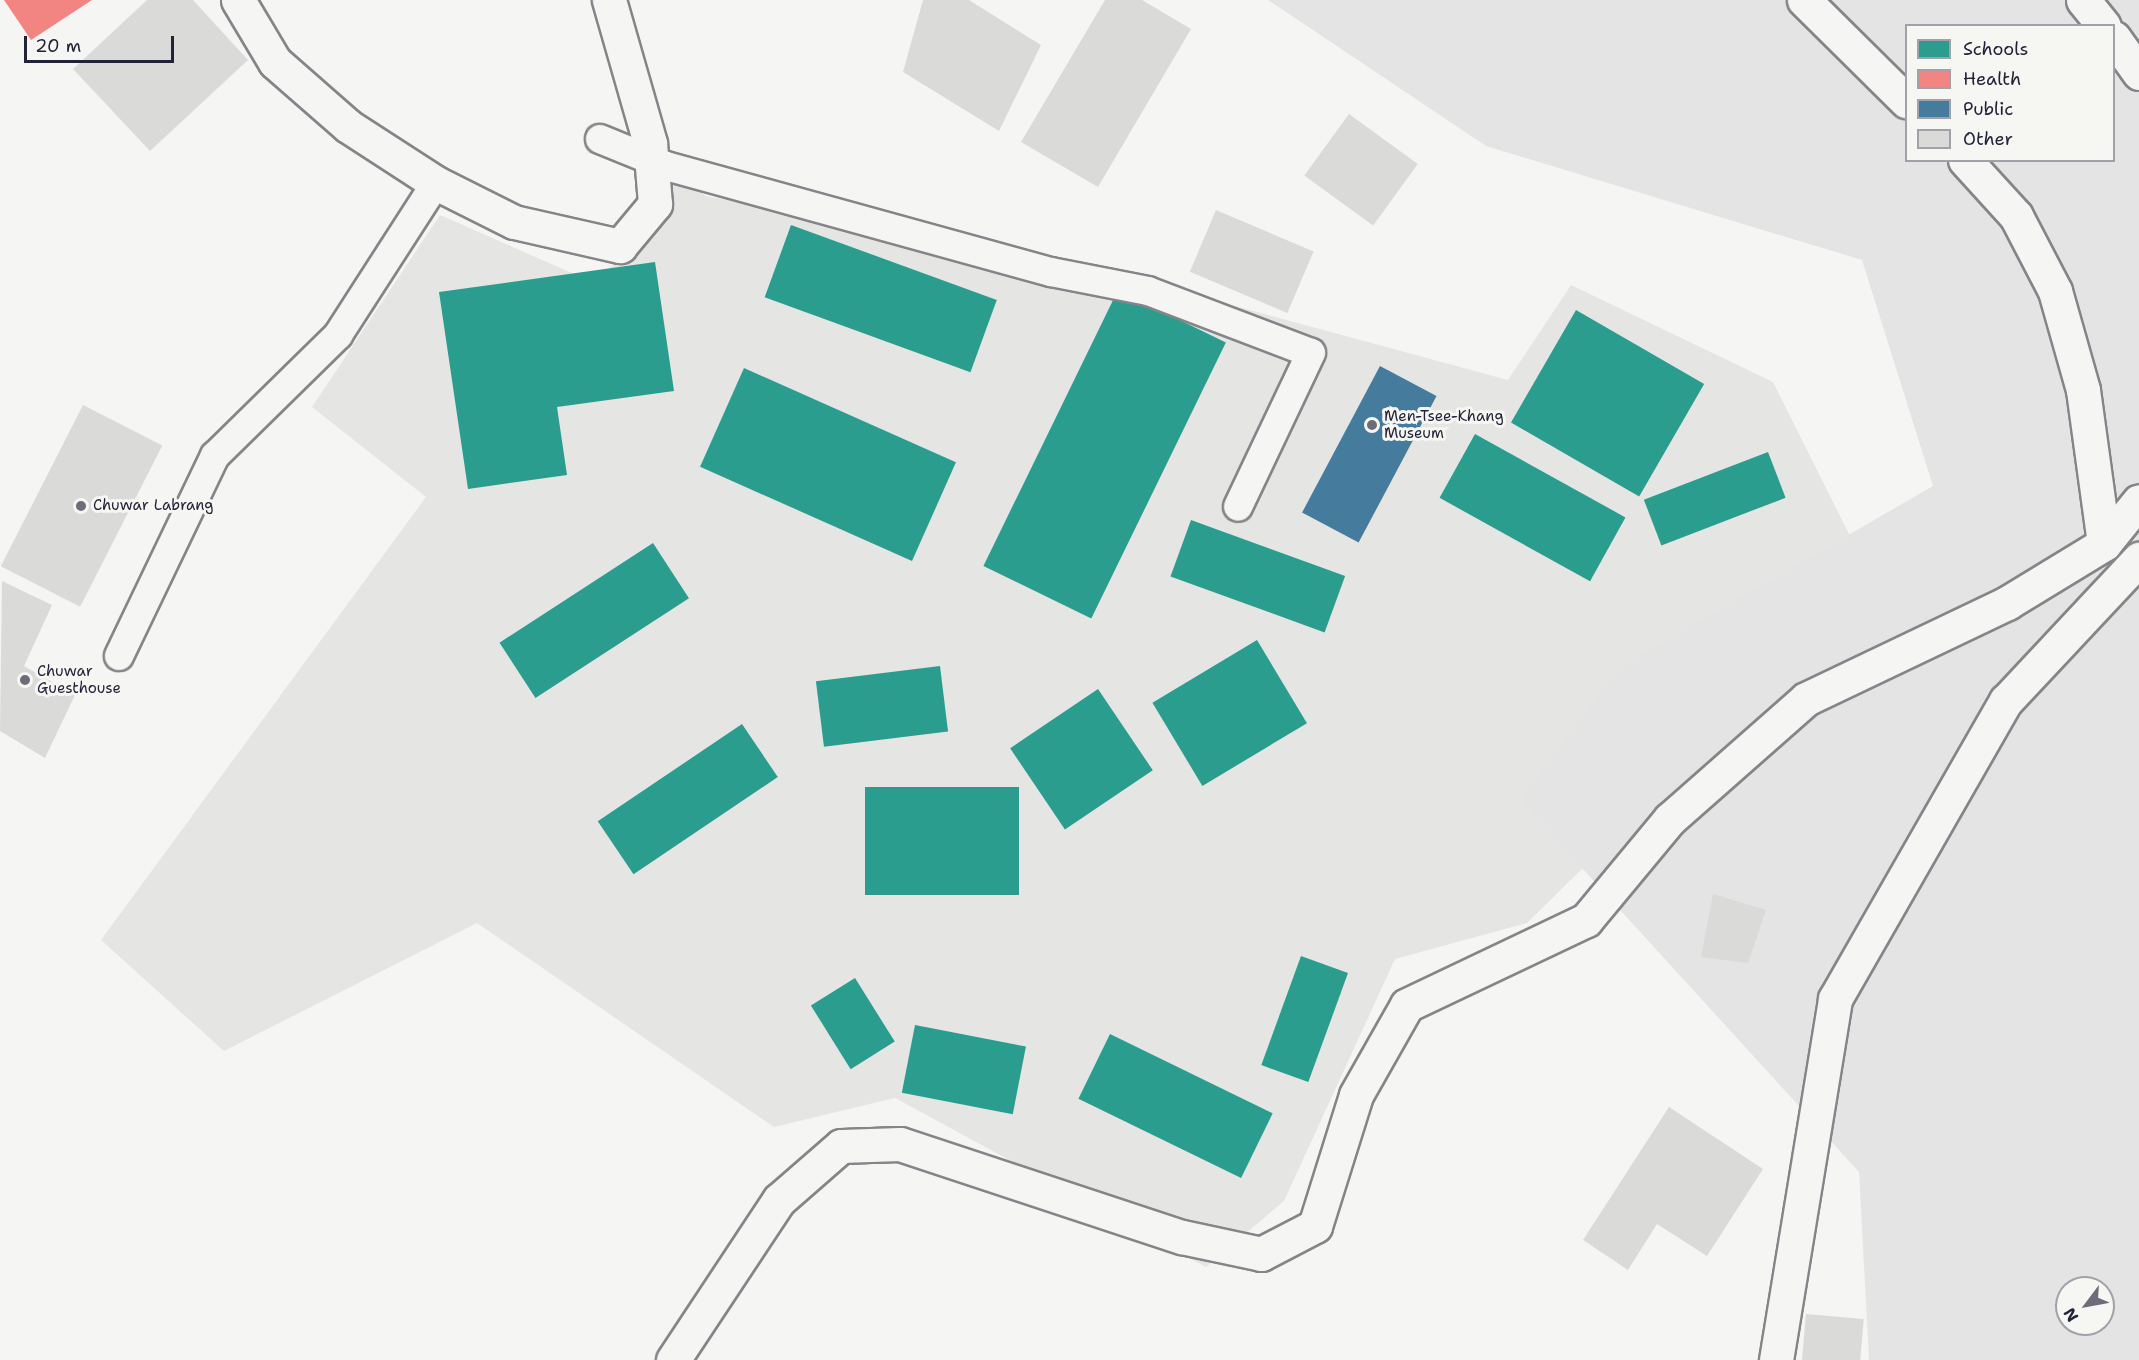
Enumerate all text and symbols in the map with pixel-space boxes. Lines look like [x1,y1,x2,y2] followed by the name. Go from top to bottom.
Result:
[27,24,177,62] scale bar
[1905,24,2115,162] legend
[35,34,81,58] text: 20 m
[1963,37,2029,61] text: Schools
[1963,67,2021,91] text: Health
[1963,97,2013,121] text: Public
[1963,127,2013,151] text: Other
[1384,407,1504,442] place label: Men-Tsee-Khang Museum
[1365,418,1379,432] marker: Men-Tsee-Khang Museum
[93,497,214,515] place label: Chuwar Labrang
[74,499,88,513] marker: Chuwar Labrang
[37,662,121,697] place label: Chuwar Guesthouse
[18,673,32,687] marker: Chuwar Guesthouse
[2055,1276,2115,1336] north arrow
[2059,1304,2083,1326] text: N

